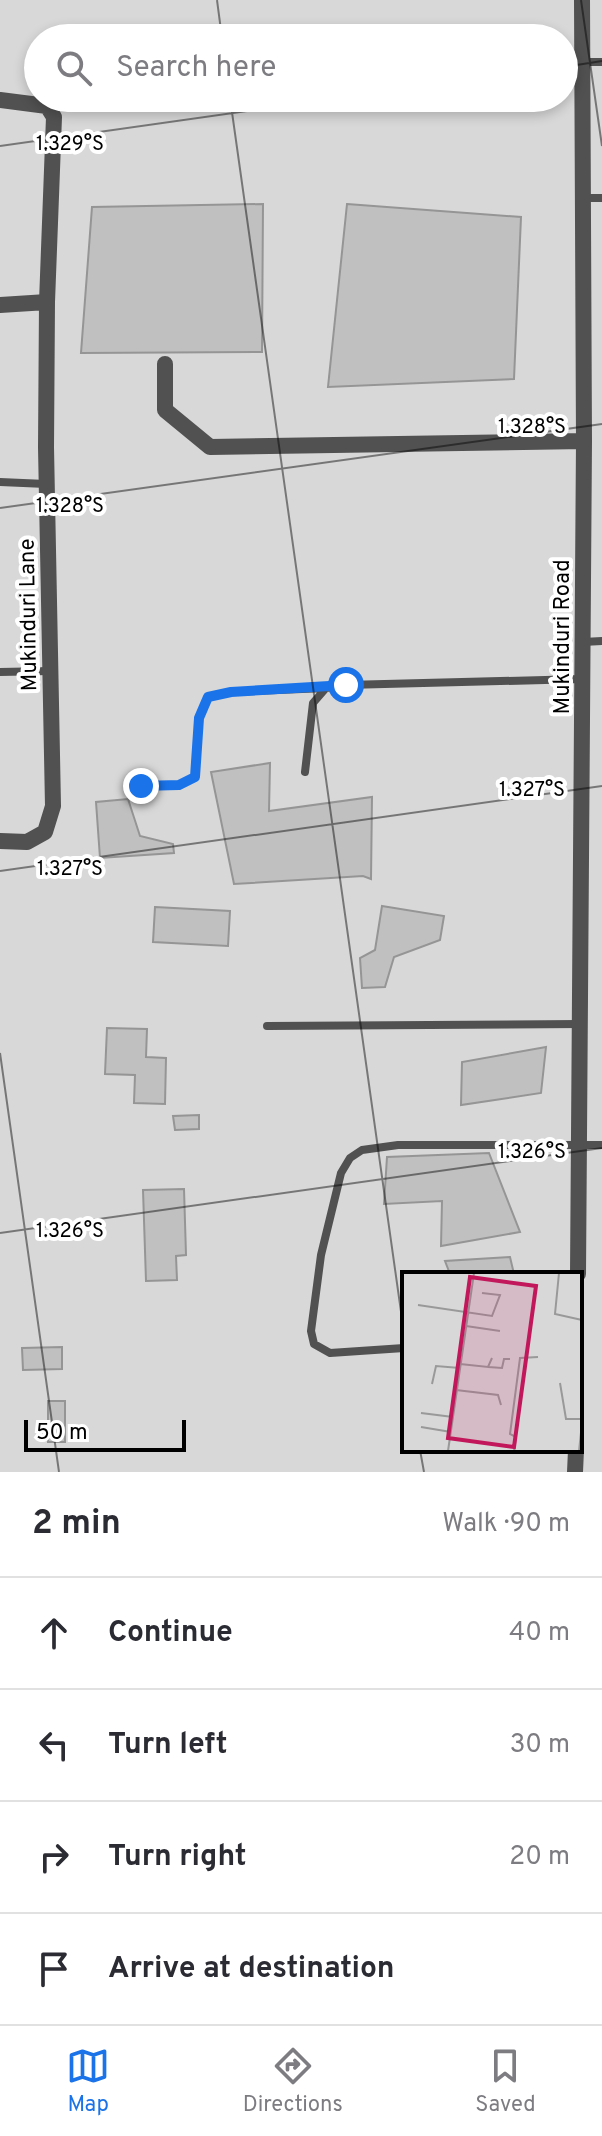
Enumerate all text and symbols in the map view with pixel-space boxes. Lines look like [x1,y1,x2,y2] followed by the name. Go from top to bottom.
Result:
[24,24,578,112] search box
[52,46,96,90] icon: search
[116,50,276,87] text: Search here
[36,132,104,158] text: 1.329°S
[498,415,566,441] text: 1.328°S
[36,494,104,520] text: 1.328°S
[15,538,44,692] street label: Mukinduri Lane
[550,559,577,715] street label: Mukinduri Road
[328,667,364,703] route start
[123,768,159,804] route end
[499,778,565,804] text: 1.327°S
[37,857,103,883] text: 1.327°S
[498,1140,566,1166] text: 1.326°S
[36,1219,104,1245] text: 1.326°S
[402,1272,582,1452] inset map
[24,1416,186,1452] scale bar
[36,1420,88,1447] text: 50 m
[32,1503,121,1546] text: 2 min
[442,1508,570,1541] text: Walk · 90 m
[32,1611,76,1655] icon: ahead
[108,1615,233,1652] text: Continue
[509,1617,570,1650] text: 40 m
[32,1723,76,1767] icon: left
[108,1727,228,1764] text: Turn left
[510,1729,570,1762] text: 30 m
[32,1835,76,1879] icon: right
[108,1839,246,1876] text: Turn right
[509,1841,570,1874] text: 20 m
[32,1947,76,1991] icon: arrive
[108,1951,394,1988] text: Arrive at destination
[66,2044,110,2119] tab: Map
[243,2044,343,2119] tab: Directions
[475,2044,536,2119] tab: Saved

